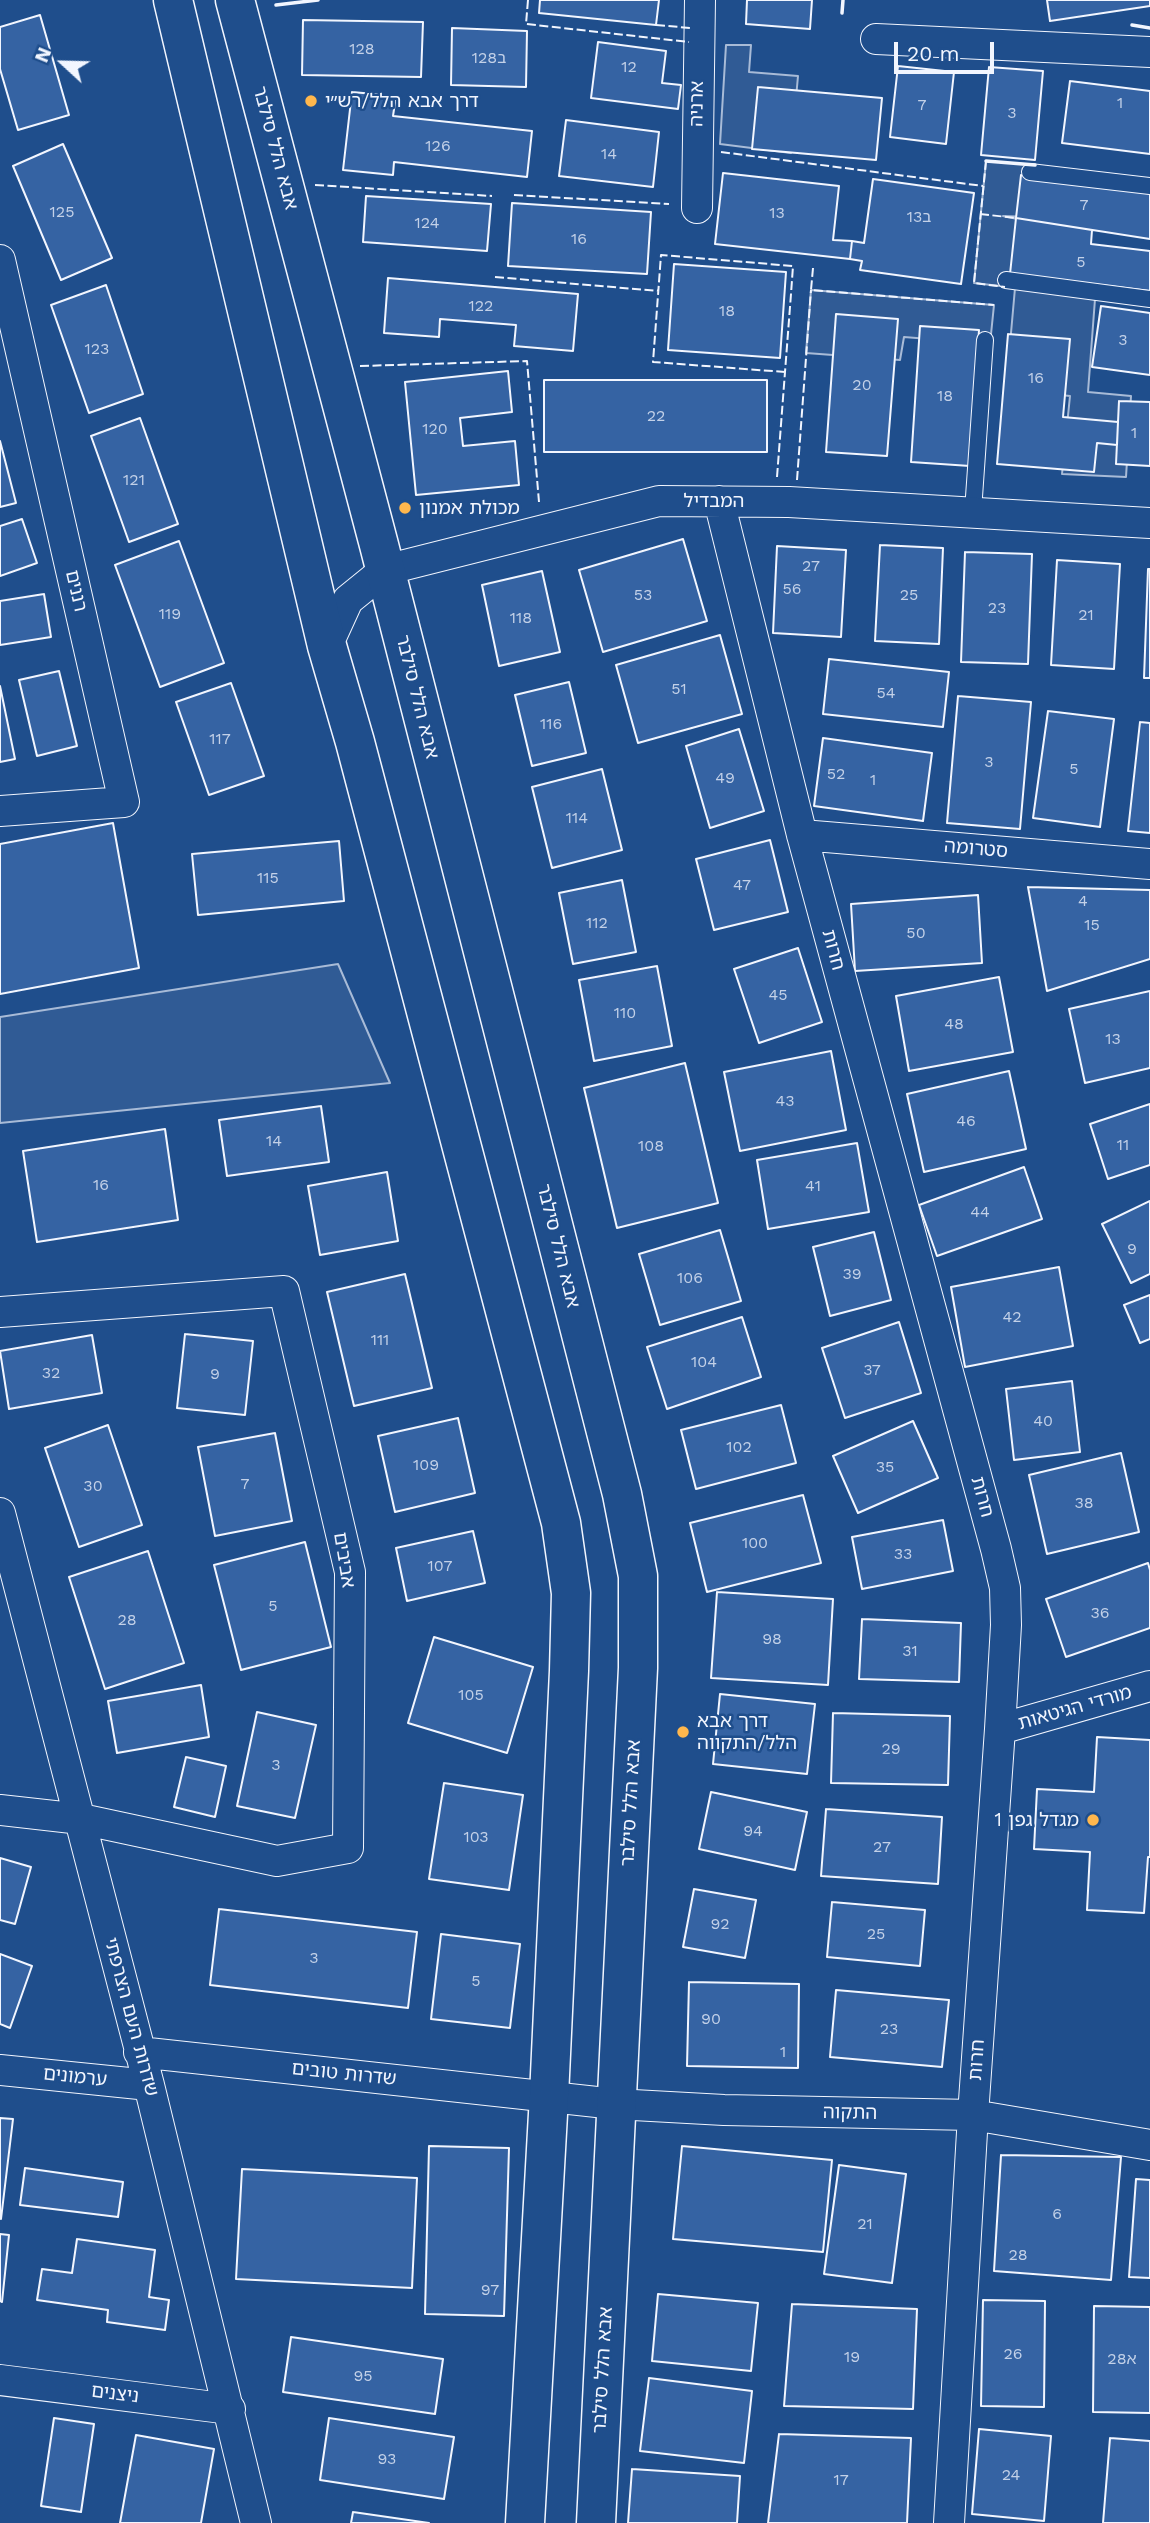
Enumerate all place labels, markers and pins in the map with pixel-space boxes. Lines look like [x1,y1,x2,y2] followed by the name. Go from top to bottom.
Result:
[325,90,479,112] place label: דרך אבא הלל/רש״י
[303,93,319,109] marker: דרך אבא הלל/רש״י
[419,497,520,519] place label: מכולת אמנון
[397,500,413,516] marker: מכולת אמנון
[697,1710,797,1754] place label: דרך אבא הלל/התקווה
[675,1724,691,1740] marker: דרך אבא הלל/התקווה
[994,1809,1079,1831] place label: מגדל גפן 1
[1085,1812,1101,1828] marker: מגדל גפן 1

